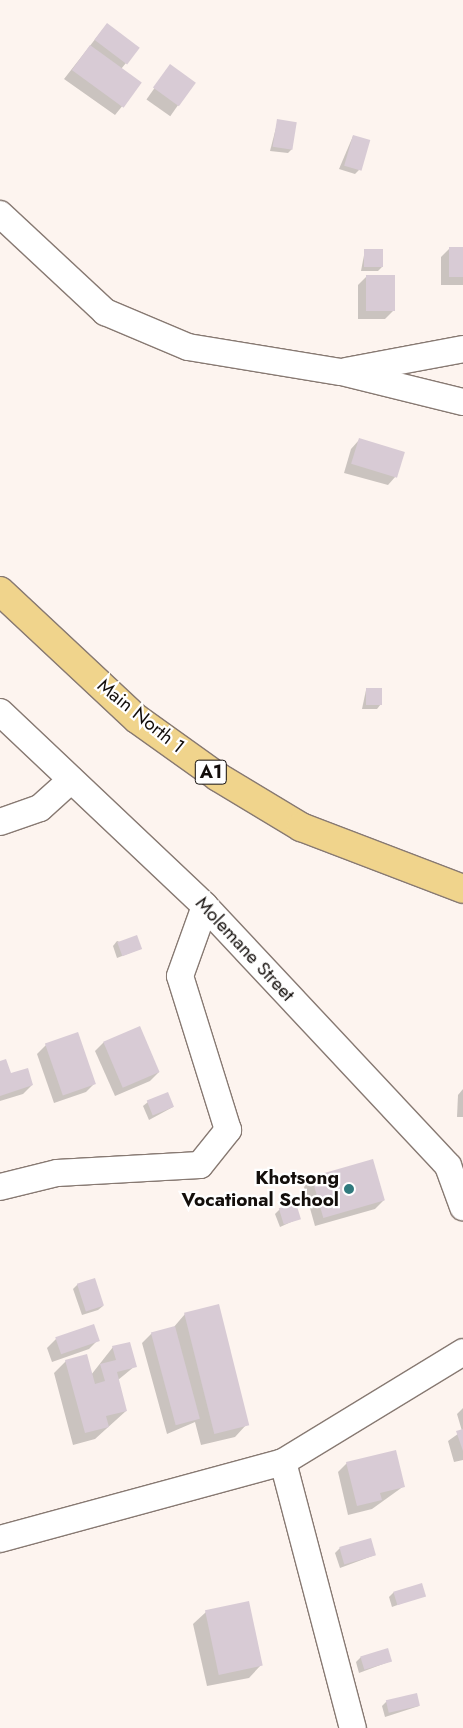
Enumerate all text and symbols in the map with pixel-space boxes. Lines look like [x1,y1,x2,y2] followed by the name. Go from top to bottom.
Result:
[93,674,189,758] street label: Main North 1
[195,756,227,788] road number: A1
[191,892,299,1006] street label: Molemane Street
[182,1167,339,1211] place label: Khotsong Vocational School
[343,1183,355,1195] marker: Khotsong Vocational School

